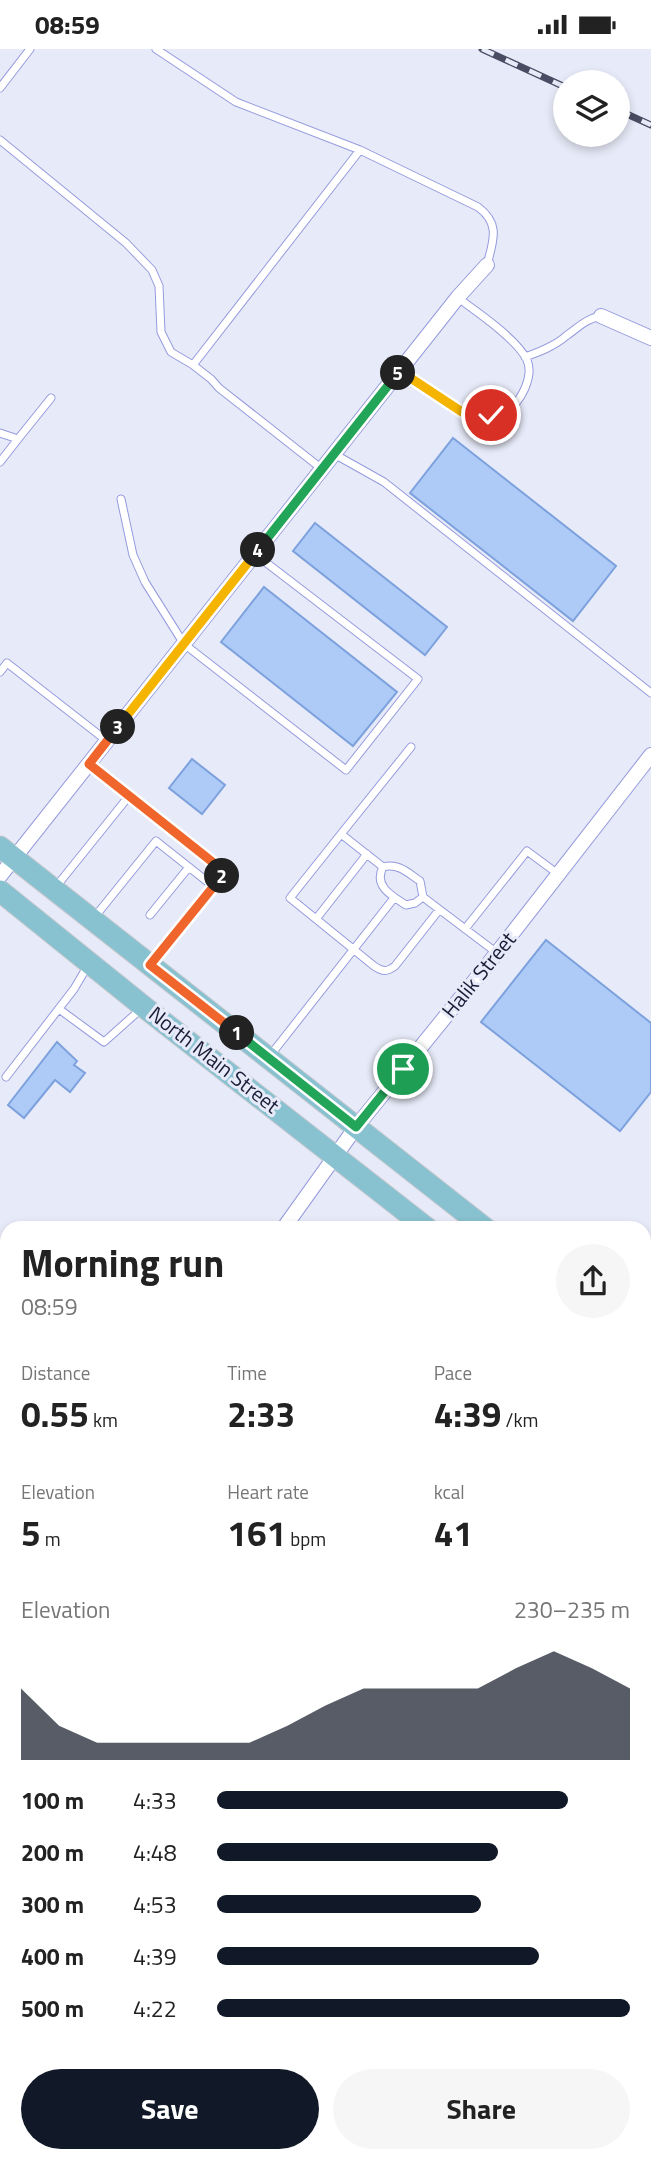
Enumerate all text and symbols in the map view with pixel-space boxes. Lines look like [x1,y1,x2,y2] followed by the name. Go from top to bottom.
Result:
[35,5,100,44] text: 08:59
[553,70,630,147] map controls
[553,70,630,147] button: layers
[380,355,416,391] pin: 5
[392,358,403,387] text: 5
[461,385,521,445] pin
[472,396,510,434] icon: check
[240,533,276,567] pin: 4
[252,535,263,564] text: 4
[100,709,136,745] pin: 3
[112,712,123,741] text: 3
[204,859,240,893] pin: 2
[216,861,227,890] text: 2
[433,924,523,1024] street label: Halik Street
[142,998,287,1121] street label: North Main Street
[219,1016,254,1051] pin: 1
[231,1018,242,1047] text: 1
[373,1039,433,1099] pin
[384,1050,422,1088] icon: arrive
[21,1234,224,1292] text: Morning run
[556,1244,630,1318] button: share
[21,1289,78,1324] text: 08:59
[21,1358,90,1387] text: Distance
[227,1358,267,1387] text: Time
[434,1358,472,1387] text: Pace
[21,1387,89,1441] text: 0.55
[227,1387,295,1441] text: 2:33
[434,1387,501,1441] text: 4:39
[89,1405,118,1434] text: km
[501,1405,538,1434] text: /km
[21,1477,95,1506] text: Elevation
[227,1477,309,1506] text: Heart rate
[434,1477,465,1506] text: kcal
[21,1506,41,1560] text: 5
[227,1506,286,1560] text: 161
[434,1506,473,1560] text: 41
[41,1524,61,1553] text: m
[286,1524,326,1553] text: bpm
[21,1592,110,1627] text: Elevation
[514,1592,630,1627] text: 230–235 m
[21,1783,84,1818] text: 100 m
[133,1783,177,1818] text: 4:33
[21,1835,84,1870] text: 200 m
[133,1835,177,1870] text: 4:48
[21,1887,84,1922] text: 300 m
[133,1887,177,1922] text: 4:53
[21,1939,84,1974] text: 400 m
[133,1939,177,1974] text: 4:39
[21,1991,84,2026] text: 500 m
[133,1991,177,2026] text: 4:22
[21,2069,319,2149] button: Save
[333,2069,630,2149] button: Share

